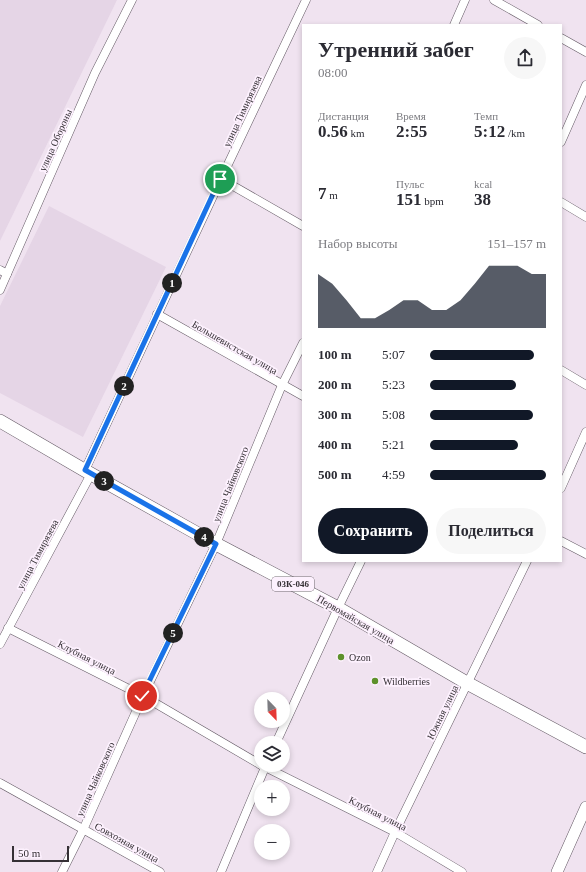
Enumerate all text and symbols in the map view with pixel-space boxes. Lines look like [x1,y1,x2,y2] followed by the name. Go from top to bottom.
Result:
[318,37,474,62] text: Утренний забег
[504,37,546,79] button: share
[318,65,348,80] text: 08:00
[221,73,264,148] street label: улица Тимирязева
[37,107,74,173] street label: улица Обороны
[318,110,369,122] text: Дистанция
[396,110,426,122] text: Время
[474,110,498,122] text: Темп
[318,122,348,141] text: 0.56
[396,122,427,141] text: 2:55
[474,122,505,141] text: 5:12
[348,127,365,139] text: km
[505,127,525,139] text: /km
[203,162,237,196] pin
[209,168,231,190] icon: arrive
[396,178,424,190] text: Пульс
[474,178,492,190] text: kcal
[318,184,327,203] text: 7
[327,189,338,201] text: m
[396,190,422,209] text: 151
[474,190,491,209] text: 38
[422,195,444,207] text: bpm
[318,236,397,251] text: Набор высоты
[487,236,546,251] text: 151–157 m
[162,273,182,293] pin: 1
[169,277,175,289] text: 1
[190,318,280,377] street label: Большевистская улица
[318,347,352,362] text: 100 m
[382,347,405,362] text: 5:07
[114,376,134,396] pin: 2
[318,377,352,392] text: 200 m
[382,377,405,392] text: 5:23
[121,380,127,392] text: 2
[318,407,352,422] text: 300 m
[382,407,405,422] text: 5:08
[318,437,352,452] text: 400 m
[382,437,405,452] text: 5:21
[210,445,251,523] street label: улица Чайковского
[318,467,352,482] text: 500 m
[382,467,405,482] text: 4:59
[94,471,114,491] pin: 3
[101,475,107,487] text: 3
[318,508,428,554] button: Сохранить
[436,508,546,554] button: Поделиться
[14,517,61,591] street label: улица Тимирязева
[194,527,214,547] pin: 4
[201,531,207,543] text: 4
[272,577,314,591] road number: 03К-046
[315,593,397,646] street label: Первомайская улица
[163,623,183,643] pin: 5
[170,627,176,639] text: 5
[56,638,118,677] street label: Клубная улица
[336,652,346,662] marker: Ozon
[349,652,371,663] place label: Ozon
[370,676,380,686] marker: Wildberries
[383,676,430,687] place label: Wildberries
[125,679,159,713] pin
[425,683,461,741] street label: Южная улица
[131,685,153,707] icon: check
[254,692,290,728] north arrow
[254,692,290,860] map controls
[254,736,290,772] button: layers
[74,740,117,818] street label: улица Чайковского
[254,780,290,816] button: +
[347,794,409,833] street label: Клубная улица
[93,820,161,865] street label: Совхозная улица
[254,824,290,860] button: −
[12,844,69,863] scale bar
[18,847,40,859] text: 50 m

